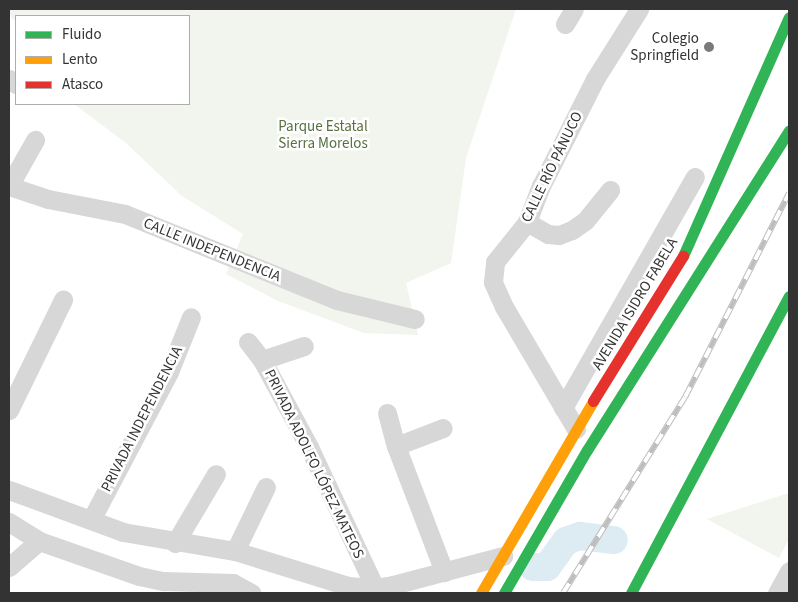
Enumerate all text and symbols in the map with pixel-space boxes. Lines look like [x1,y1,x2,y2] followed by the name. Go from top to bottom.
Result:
[15,15,190,105] legend
[62,24,102,45] text: Fluido
[630,29,699,64] place label: Colegio Springfield
[703,41,715,53] marker: Colegio Springfield
[62,49,98,70] text: Lento
[62,74,103,95] text: Atasco
[517,109,587,225] street label: CALLE RÍO PÁNUCO
[278,117,368,152] park label: Parque Estatal Sierra Morelos
[141,214,283,286] street label: CALLE INDEPENDENCIA
[588,235,682,373] street label: AVENIDA ISIDRO FABELA
[97,343,187,495] street label: PRIVADA INDEPENDENCIA
[260,367,368,561] street label: PRIVADA ADOLFO LÓPEZ MATEOS

